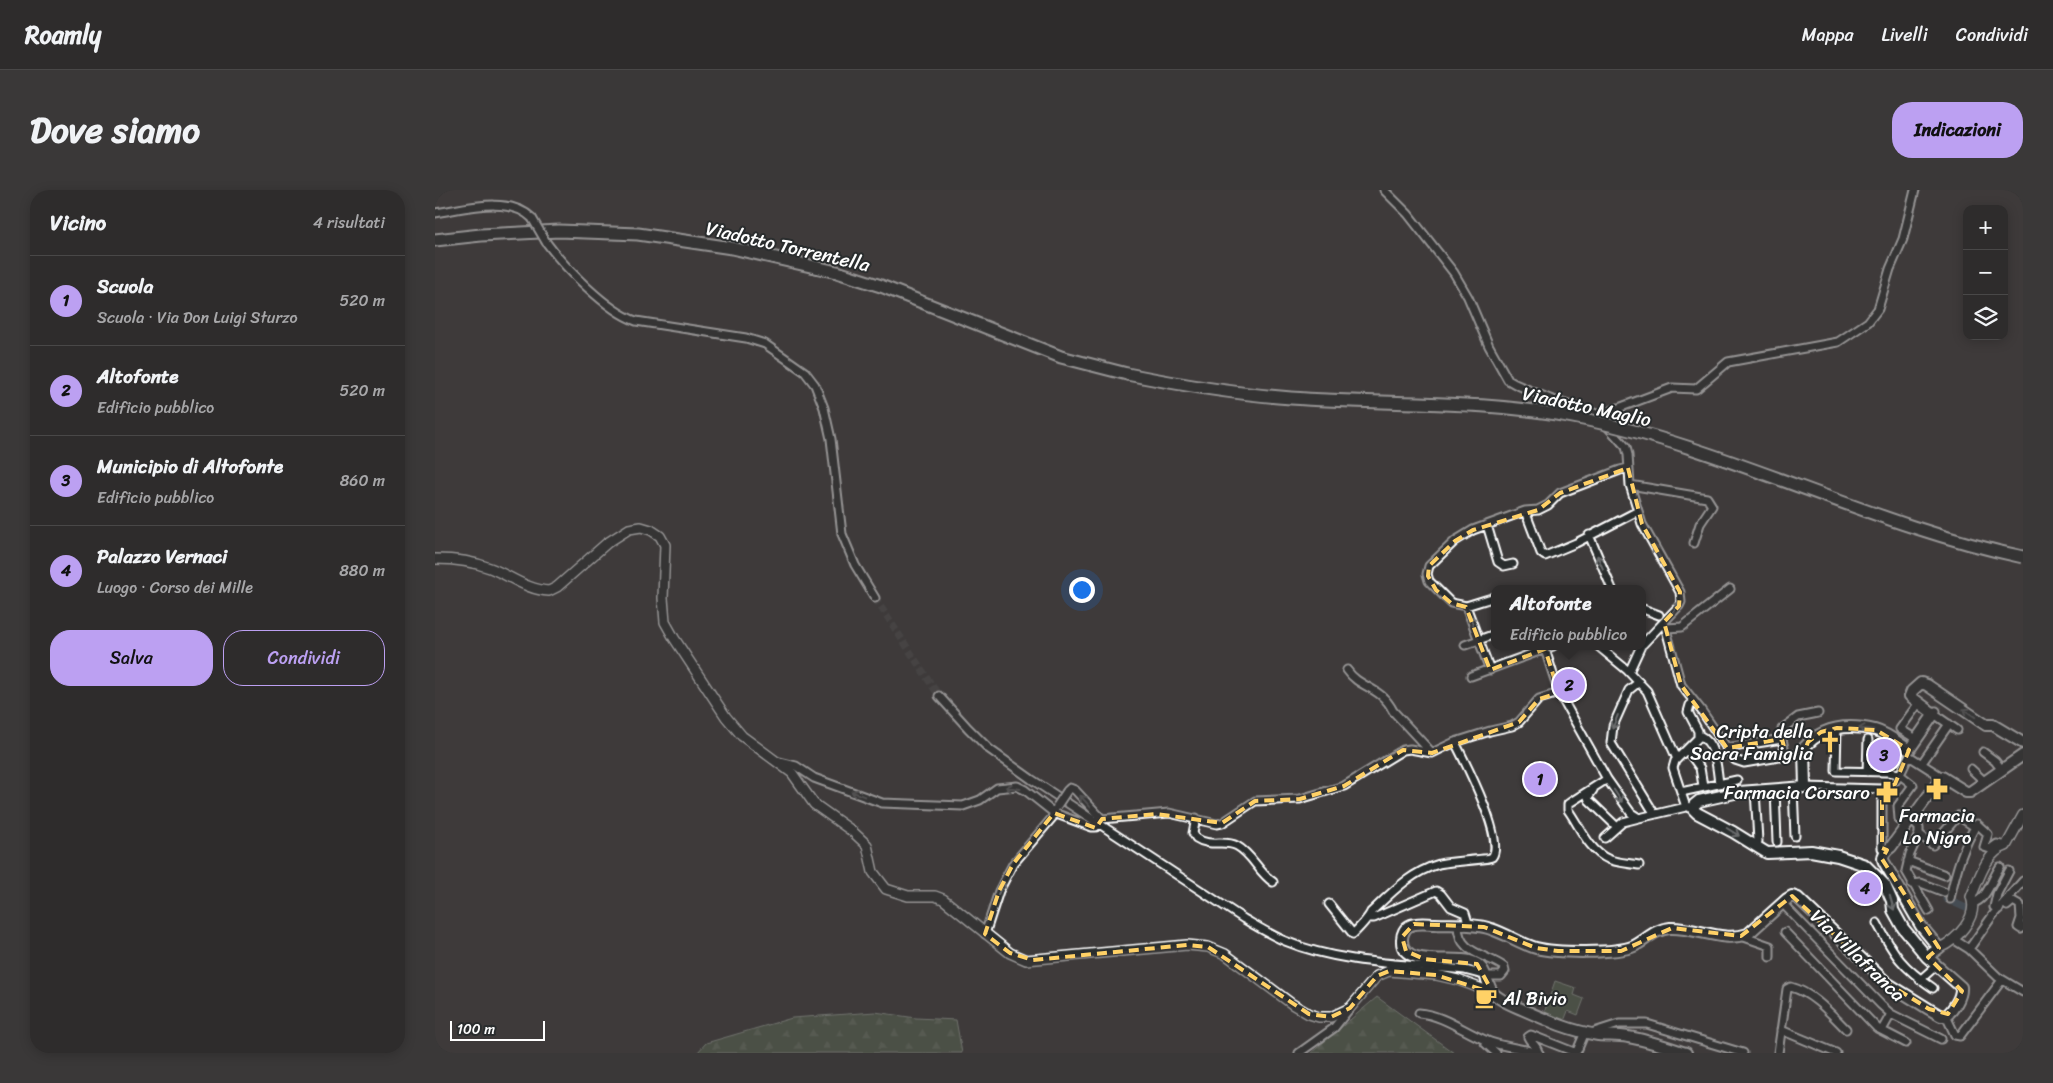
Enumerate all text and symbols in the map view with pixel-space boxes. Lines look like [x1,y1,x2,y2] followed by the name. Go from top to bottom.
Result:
[25,14,101,56] text: Roamly
[1802,19,1854,51] text: Mappa
[1882,19,1928,51] text: Livelli
[1956,19,2028,51] text: Condividi
[30,99,200,161] text: Dove siamo
[1892,102,2023,158] button: Indicazioni
[50,204,106,242] text: Vicino
[1963,205,2008,340] map controls
[1963,205,2008,250] button: +
[313,208,385,237] text: 4 risultati
[702,212,874,282] street label: Viadotto Torrentella
[1963,250,2008,295] button: −
[97,270,153,303] text: Scuola
[63,286,69,315] text: 1
[339,286,385,315] text: 520 m
[1963,295,2008,340] button: layers
[97,303,298,332] text: Scuola · Via Don Luigi Sturzo
[97,360,178,393] text: Altofonte
[61,376,71,405] text: 2
[339,376,385,405] text: 520 m
[1520,377,1655,436] street label: Viadotto Maglio
[97,393,214,422] text: Edificio pubblico
[97,450,283,483] text: Municipio di Altofonte
[62,466,70,495] text: 3
[340,466,385,495] text: 860 m
[97,483,214,512] text: Edificio pubblico
[97,540,227,573] text: Palazzo Vernaci
[1652,545,1662,559] one-way arrow
[1595,555,1605,570] one-way arrow
[61,556,71,585] text: 4
[339,556,385,585] text: 880 m
[97,573,253,602] text: Luogo · Corso dei Mille
[1069,577,1095,603] your location
[1491,585,1646,650] popup
[1510,587,1591,620] text: Altofonte
[1670,602,1681,615] one-way arrow
[1467,614,1476,630] one-way arrow
[1510,620,1627,649] text: Edificio pubblico
[50,630,213,686] button: Salva
[223,630,385,686] button: Condividi
[1553,666,1585,704] pin: 2
[1962,708,1976,718] one-way arrow
[1609,715,1618,730] one-way arrow
[1690,715,1813,770] place label: Cripta della Sacra Famiglia
[1858,724,1874,734] one-way arrow
[1817,729,1843,755] church icon: Cripta della Sacra Famiglia
[1868,736,1900,774] pin: 3
[1524,760,1556,798] pin: 1
[1724,776,1870,809] place label: Farmacia Corsaro
[1924,776,1950,802] pharmacy icon: Farmacia Lo Nigro
[1874,779,1900,805] pharmacy icon: Farmacia Corsaro
[1006,782,1022,792] one-way arrow
[1613,788,1623,802] one-way arrow
[851,789,866,798] one-way arrow
[1080,794,1091,807] one-way arrow
[1899,799,1975,854] place label: Farmacia Lo Nigro
[1726,828,1740,838] one-way arrow
[1849,869,1881,907] pin: 4
[997,881,1006,896] one-way arrow
[1887,895,1897,911] one-way arrow
[1802,901,1914,1010] street label: Via Villafranca
[1502,982,1567,1015] place label: Al Bivio
[1473,985,1499,1011] cafe icon: Al Bivio
[457,1017,495,1042] text: 100 m
[450,1018,545,1041] scale bar

